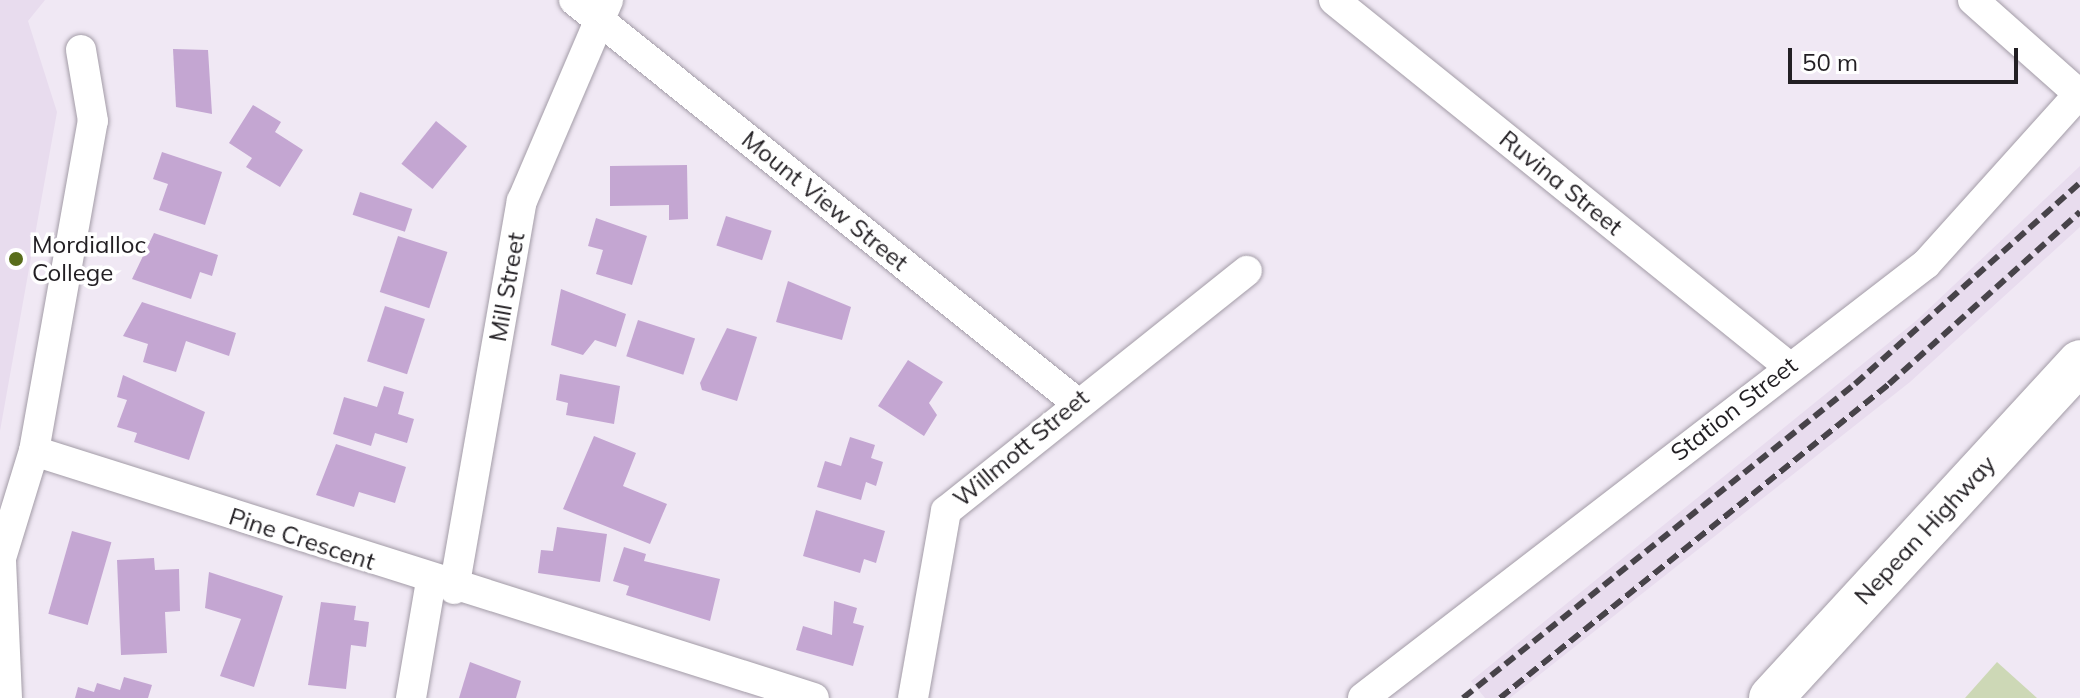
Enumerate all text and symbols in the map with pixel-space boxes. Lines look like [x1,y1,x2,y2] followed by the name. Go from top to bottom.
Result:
[1792,32,2022,82] scale bar
[1802,47,1858,77] text: 50 m
[736,125,914,277] street label: Mount View Street
[1494,125,1628,241] street label: Ruvina Street
[483,230,531,344] street label: Mill Street
[32,231,146,287] place label: Mordialloc College
[7,250,25,268] marker: Mordialloc College
[1665,351,1803,467] street label: Station Street
[948,383,1094,513] street label: Willmott Street
[1849,449,2001,611] street label: Nepean Highway
[225,502,379,576] street label: Pine Crescent

